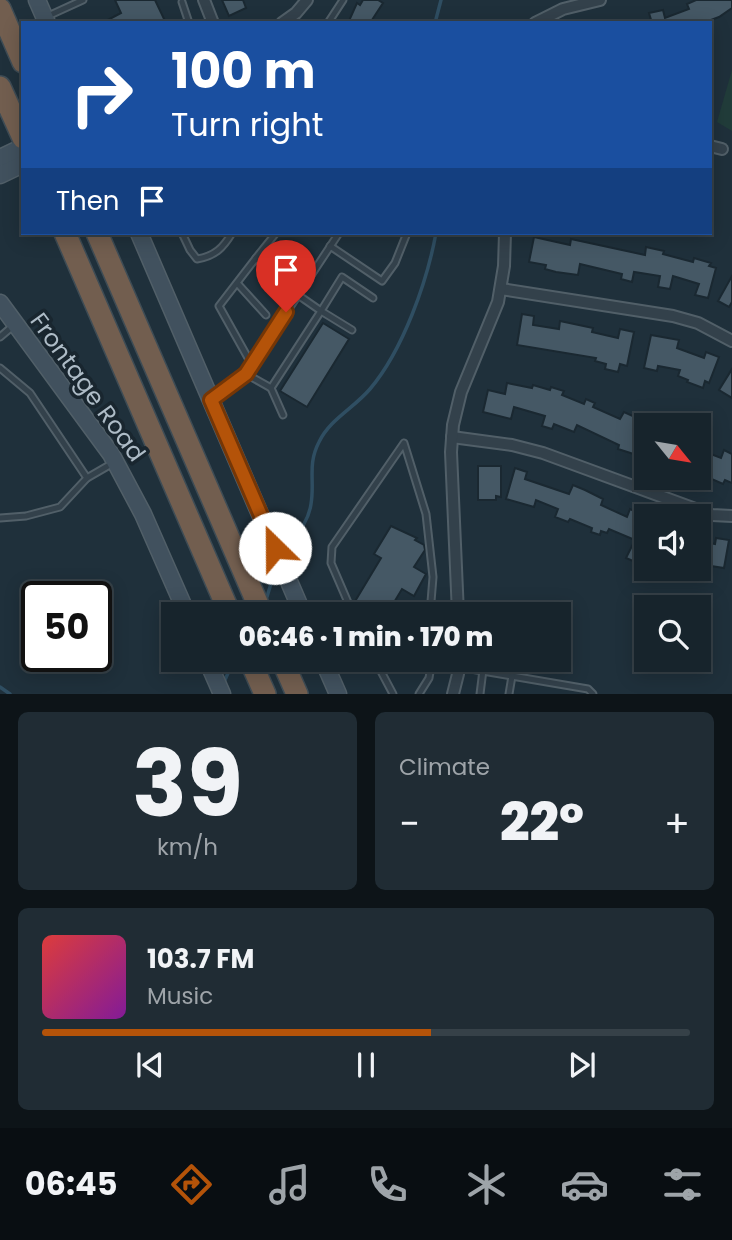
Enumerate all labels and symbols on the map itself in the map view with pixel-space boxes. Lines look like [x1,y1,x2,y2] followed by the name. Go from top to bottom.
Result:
[256,240,316,312] pin
[23,306,153,468] street label: Frontage Road
[634,413,710,490] north arrow
[238,511,312,585] position arrow
[21,581,112,672] speed limit sign: 50

